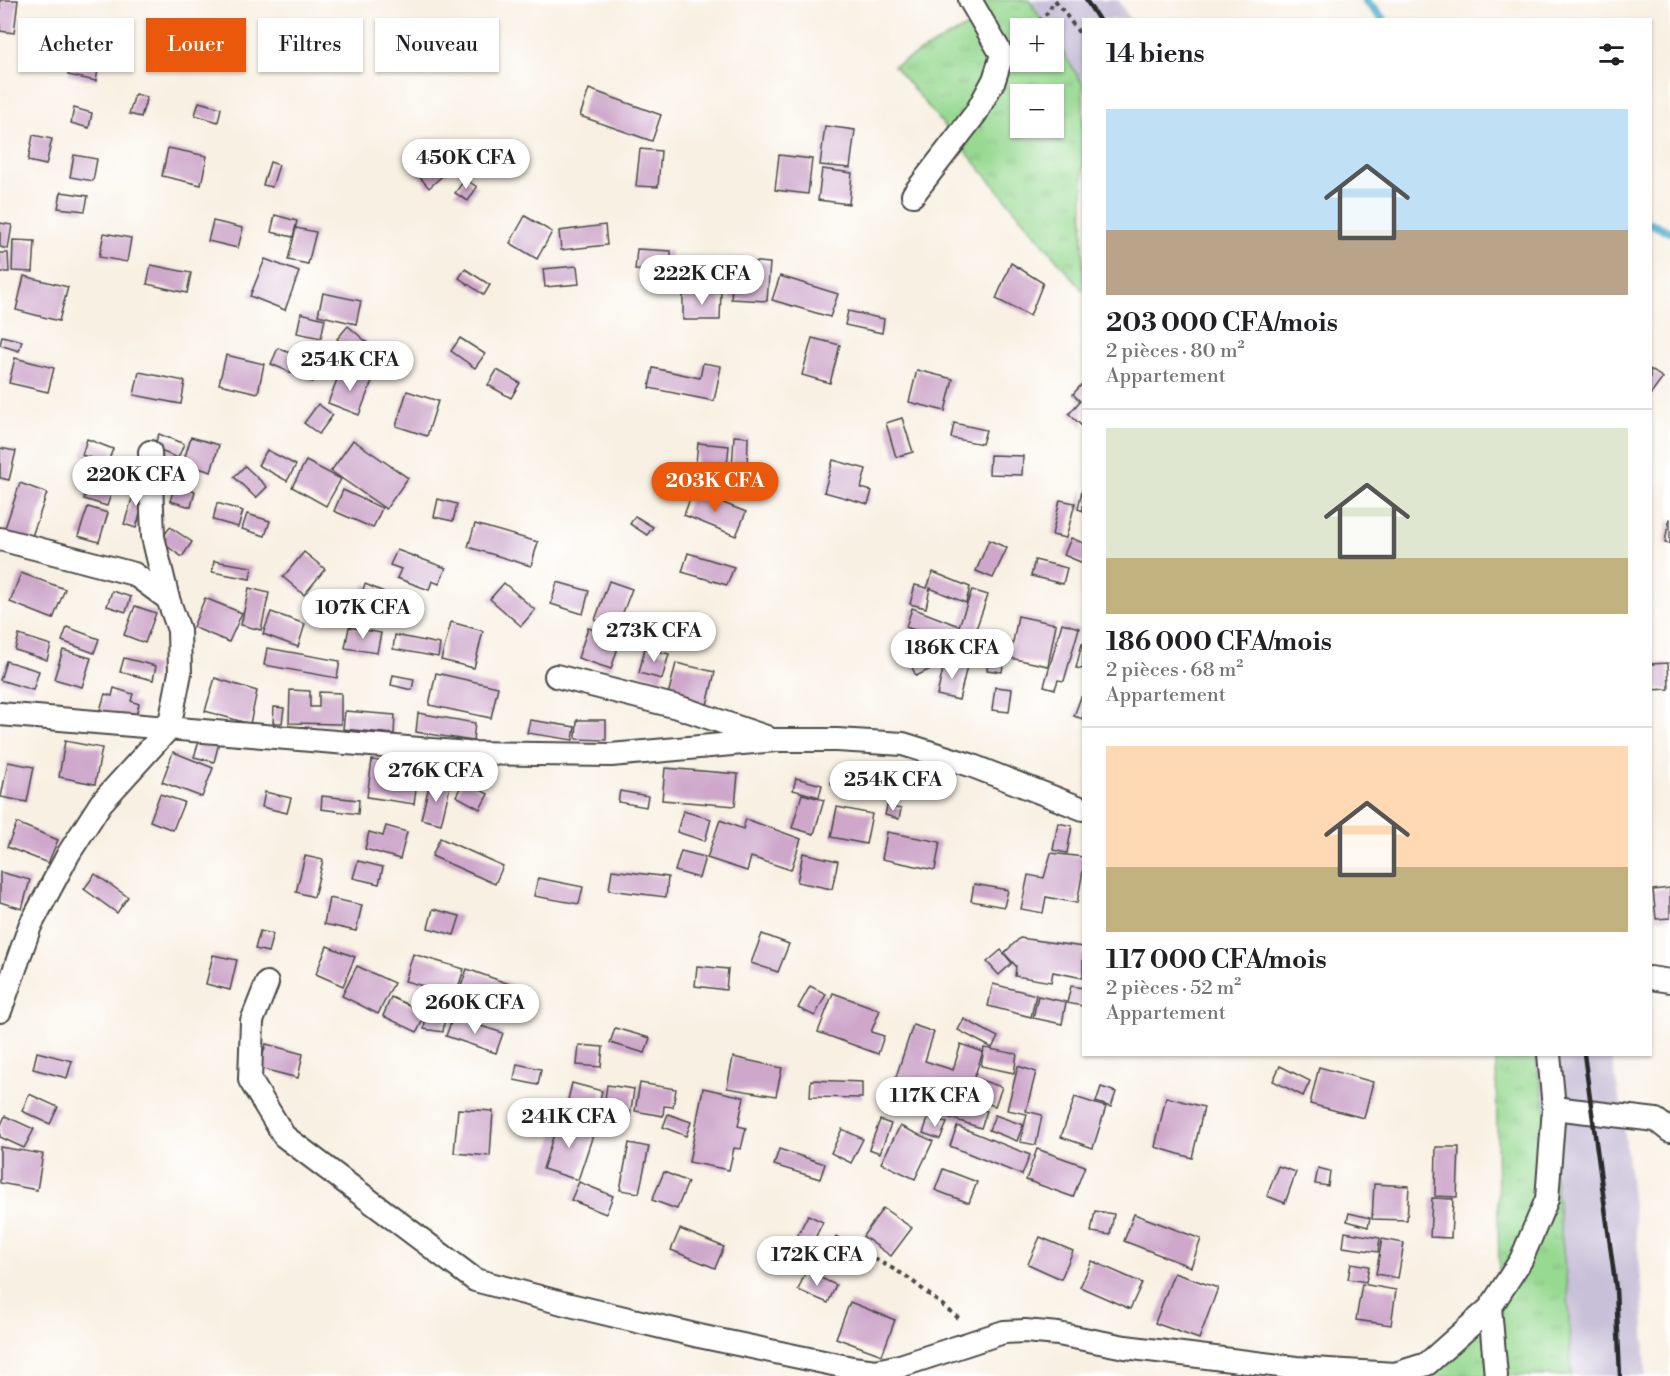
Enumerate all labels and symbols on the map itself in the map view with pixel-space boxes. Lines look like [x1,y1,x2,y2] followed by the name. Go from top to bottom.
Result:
[404,139,528,190] pin: 450K CFA
[640,255,764,306] pin: 222K CFA
[288,341,412,392] pin: 254K CFA
[74,456,198,507] pin: 220K CFA
[653,462,777,513] pin: 203K CFA
[301,589,425,640] pin: 107K CFA
[592,612,716,663] pin: 273K CFA
[890,629,1014,680] pin: 186K CFA
[374,752,498,803] pin: 276K CFA
[831,761,955,812] pin: 254K CFA
[413,984,537,1035] pin: 260K CFA
[873,1077,997,1128] pin: 117K CFA
[507,1098,631,1149] pin: 241K CFA
[755,1236,879,1287] pin: 172K CFA

